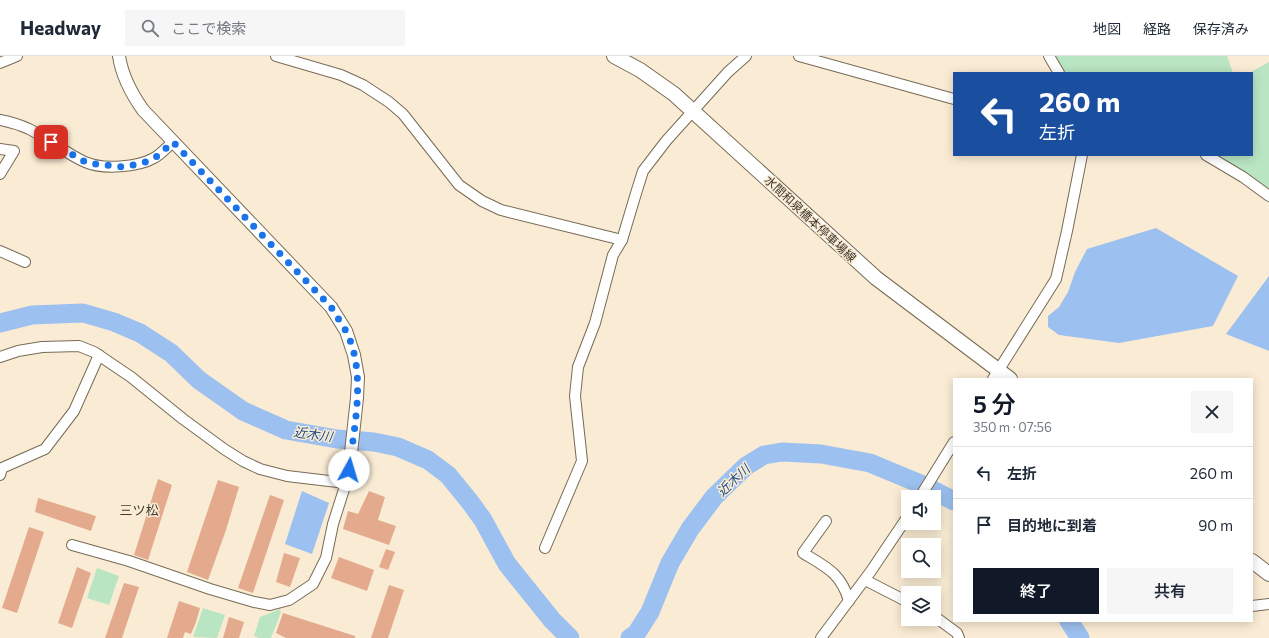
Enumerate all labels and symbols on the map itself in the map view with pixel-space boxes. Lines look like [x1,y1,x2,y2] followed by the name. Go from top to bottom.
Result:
[34,125,68,159] pin
[762,172,859,264] street label: 水間和泉橋本停車場線
[293,423,335,445] water label: 近木川
[328,449,370,491] position arrow
[713,459,754,499] water label: 近木川
[119,502,159,518] district label: 三ツ松

